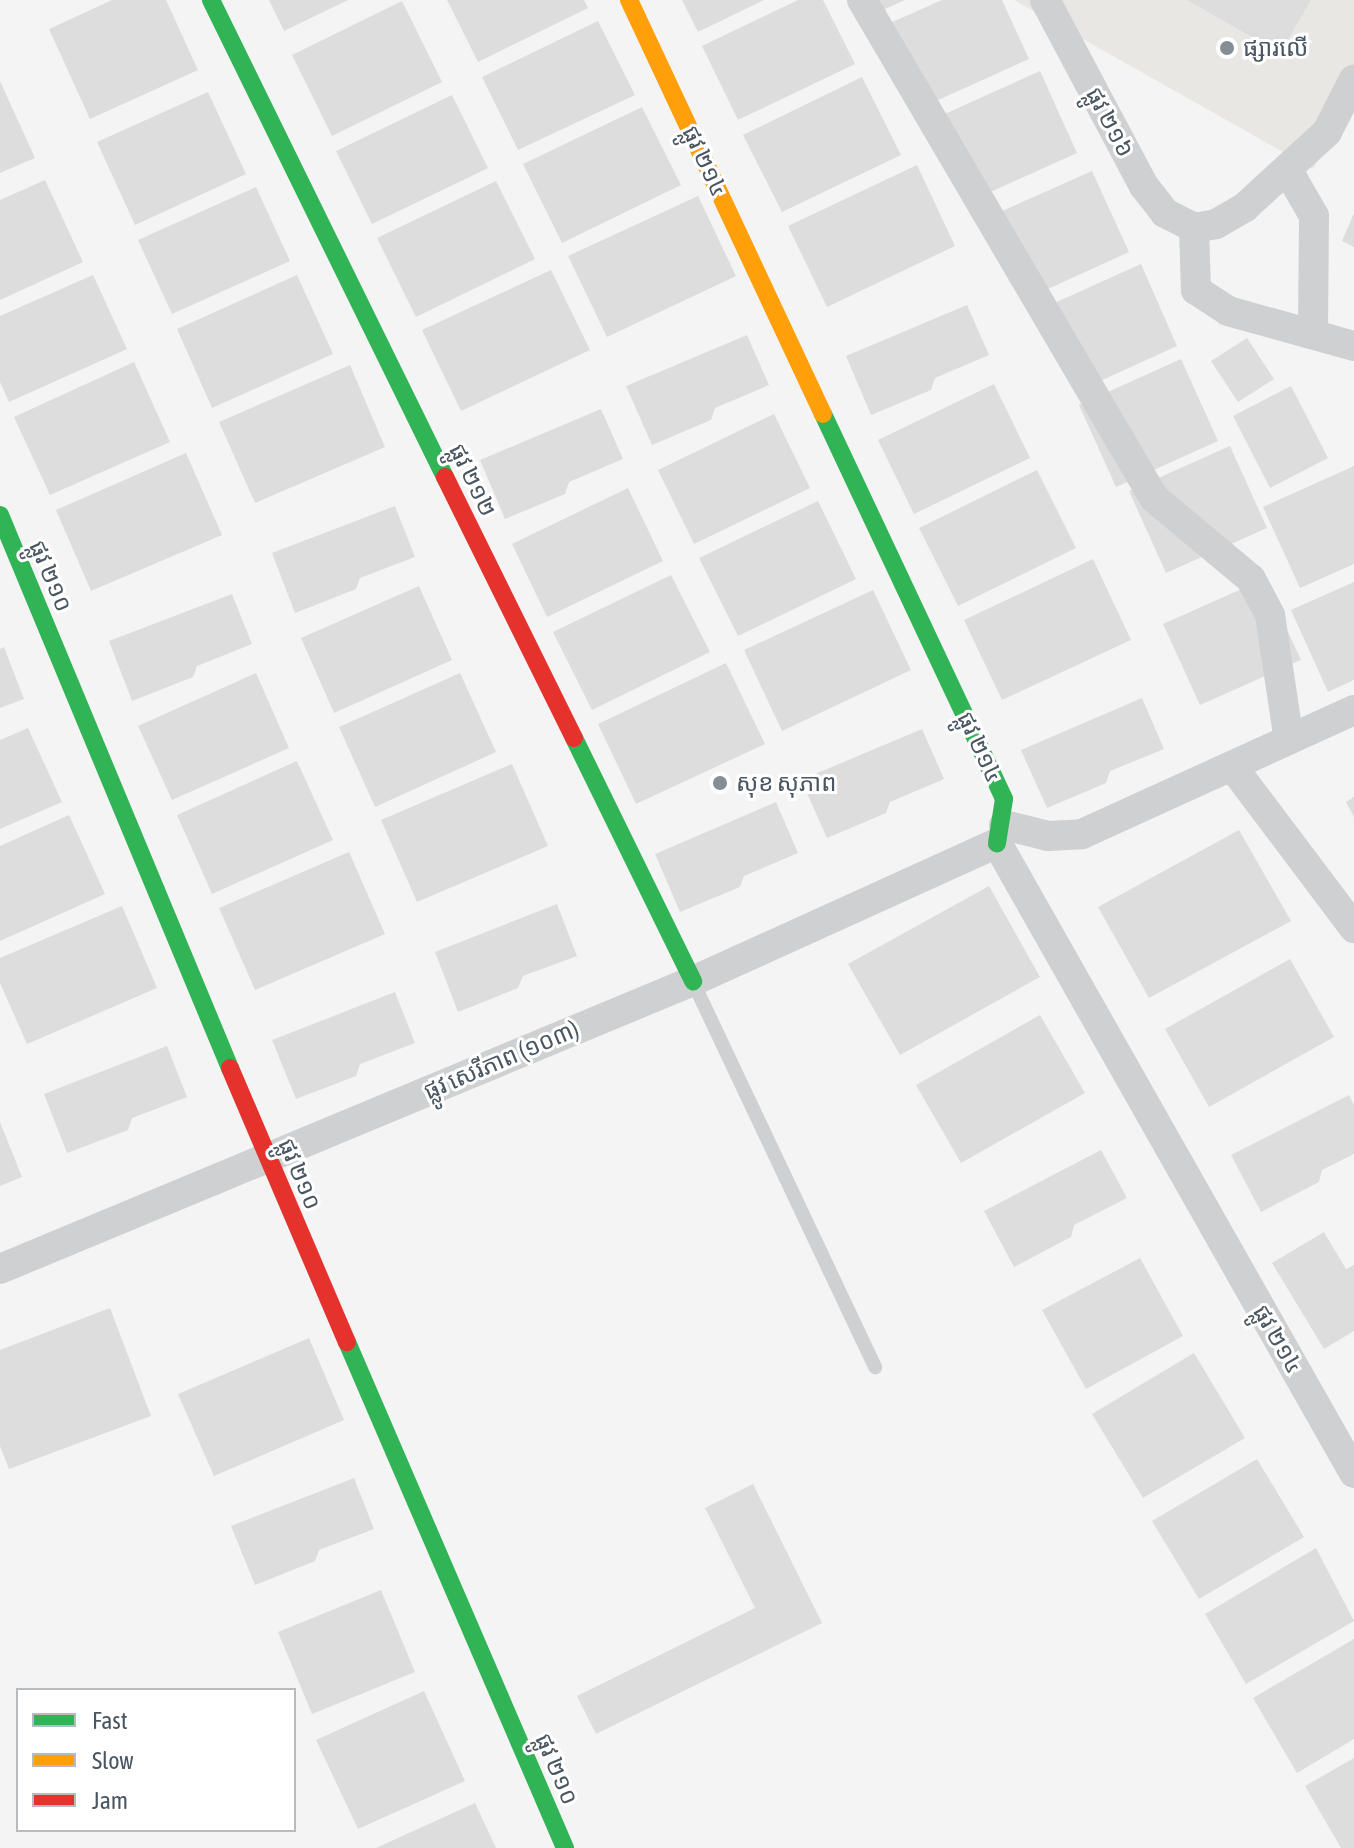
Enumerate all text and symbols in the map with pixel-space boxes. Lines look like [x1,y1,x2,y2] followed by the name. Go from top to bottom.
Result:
[1243,34,1308,62] place label: ផ្សារលើ
[1218,39,1236,57] marker: ផ្សារលើ
[1080,82,1140,162] street label: ផ្លូវ ២១៦
[676,121,734,201] street label: ផ្លូវ ២១៤
[443,439,503,521] street label: ផ្លូវ ២១២
[23,536,79,616] street label: ផ្លូវ ២១០
[951,707,1009,787] street label: ផ្លូវ ២១៤
[736,769,836,797] place label: សុខ សុភាព
[711,774,729,792] marker: សុខ សុភាព
[419,1014,583,1106] street label: ផ្លូវ សេរីភាព (១០៣)
[272,1134,328,1214] street label: ផ្លូវ ២១០
[1247,1299,1309,1379] street label: ផ្លូវ ២១៤
[16,1688,296,1832] legend
[92,1707,128,1734] text: Fast
[529,1729,585,1809] street label: ផ្លូវ ២១០
[92,1747,134,1774] text: Slow
[92,1787,128,1814] text: Jam

